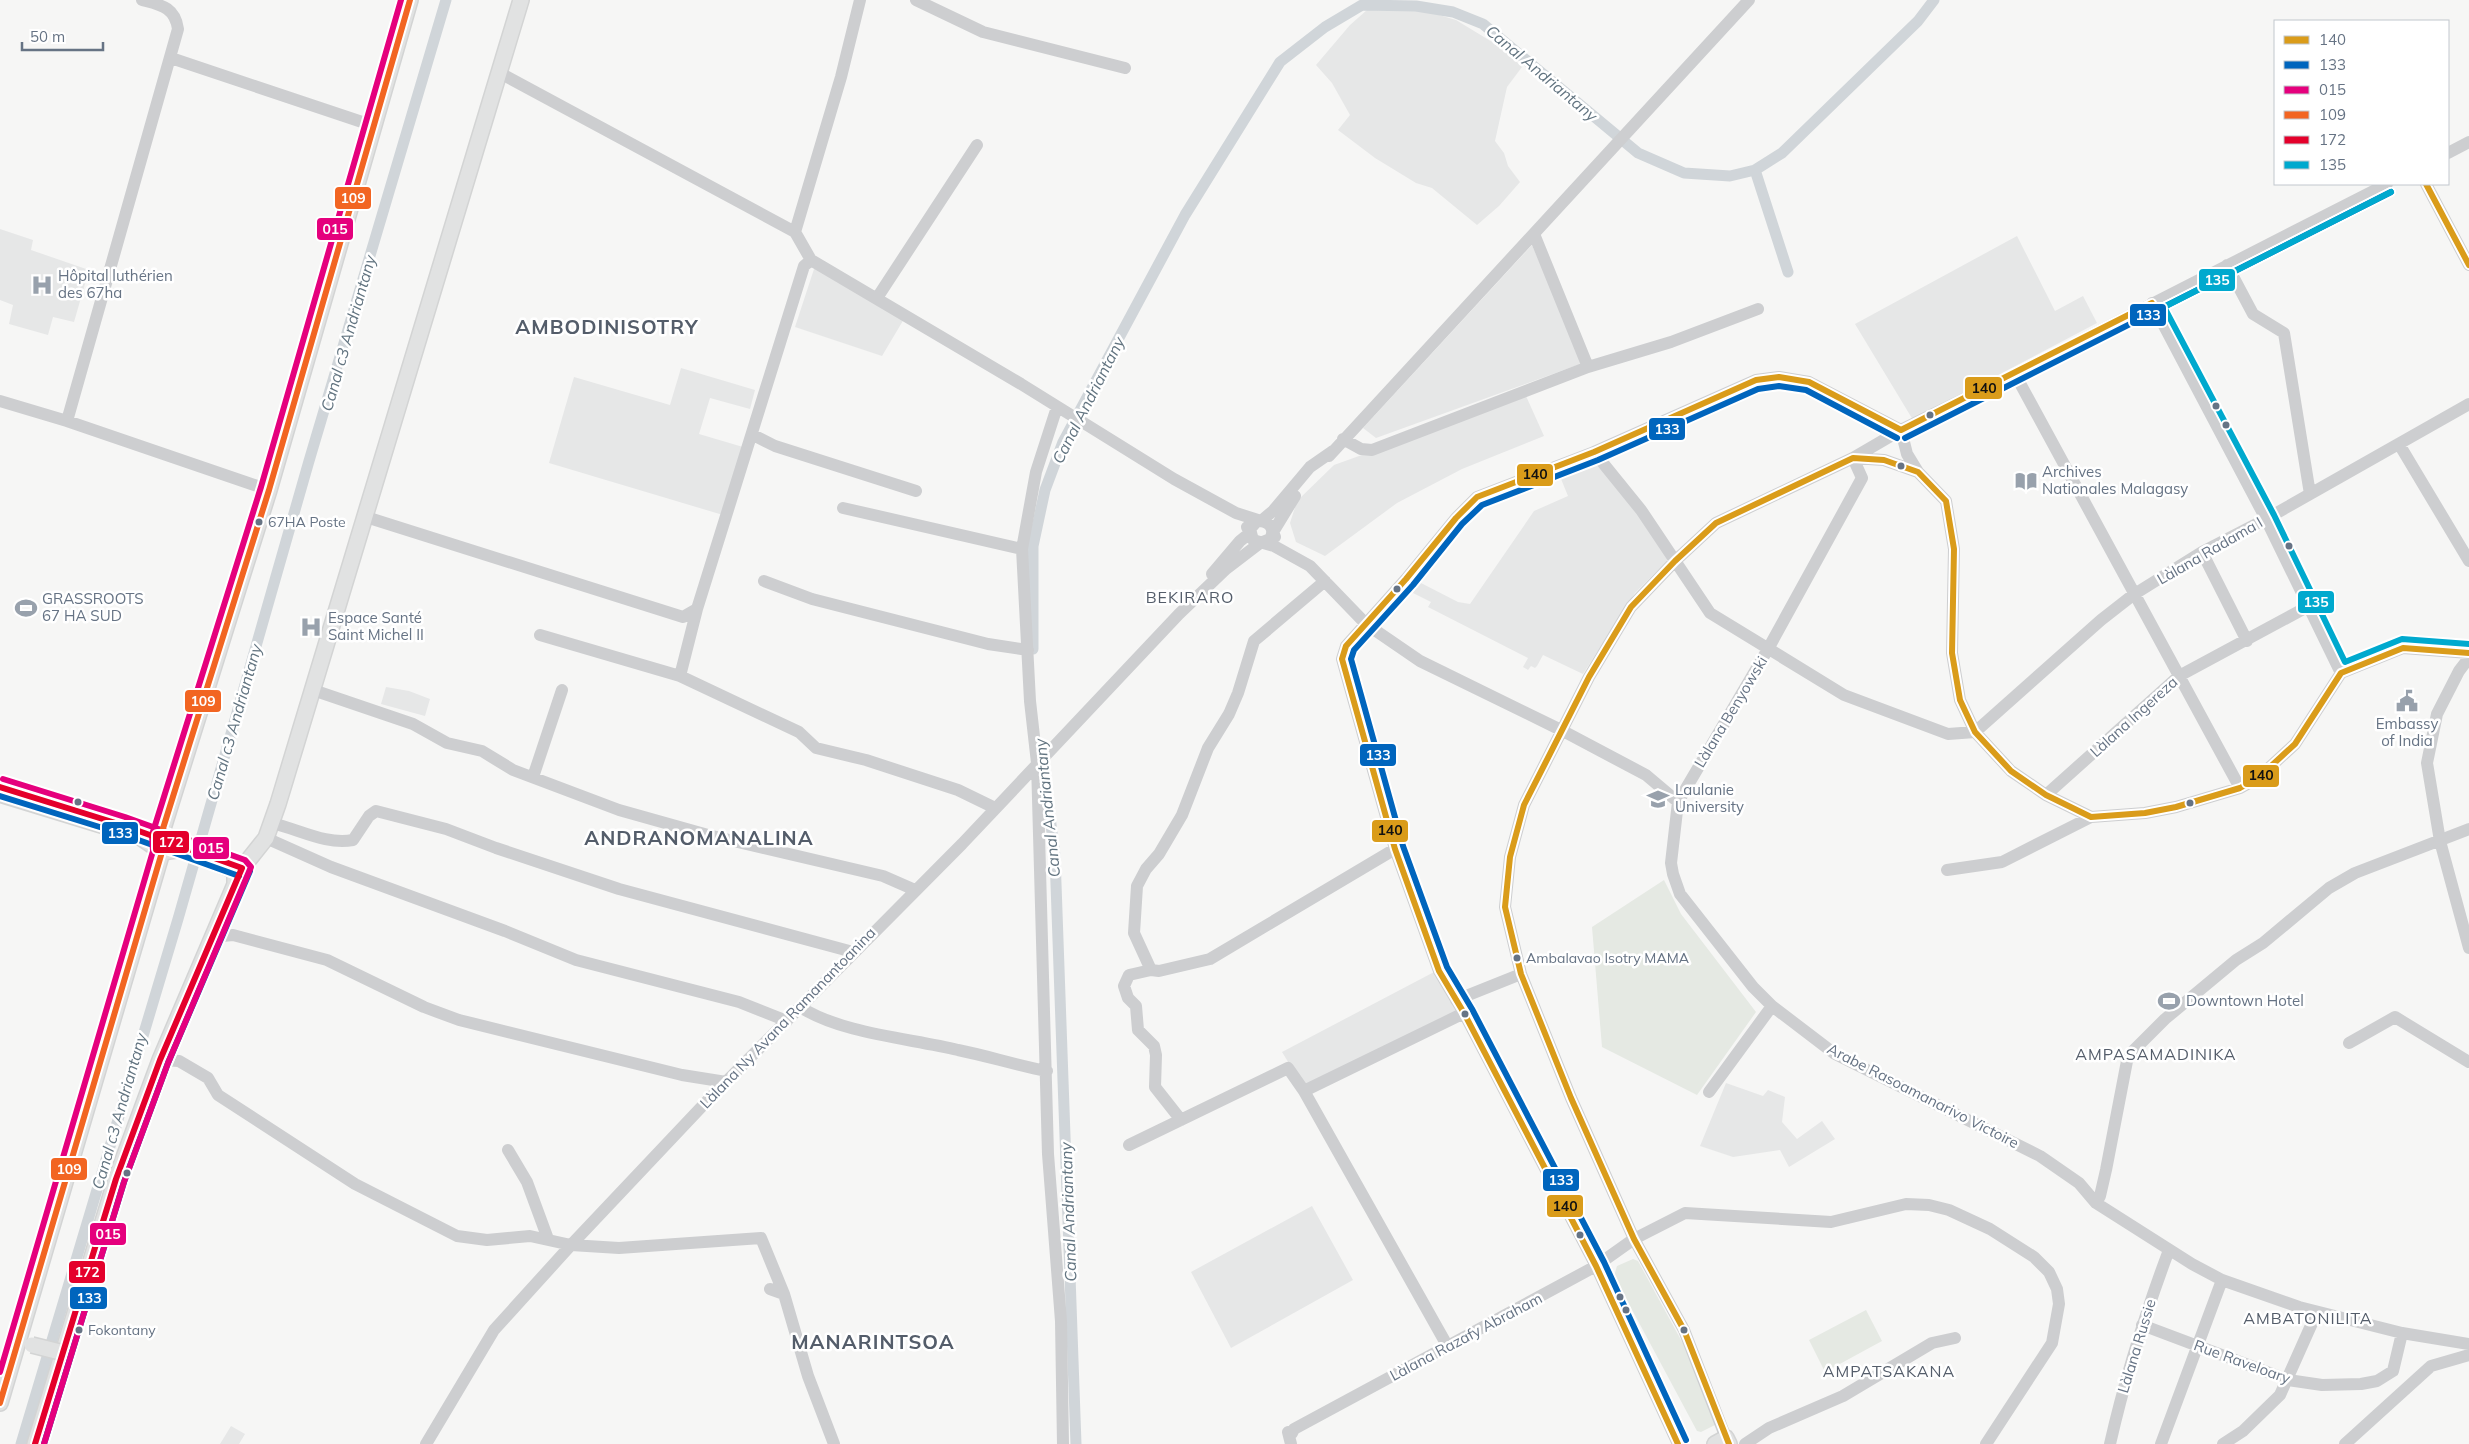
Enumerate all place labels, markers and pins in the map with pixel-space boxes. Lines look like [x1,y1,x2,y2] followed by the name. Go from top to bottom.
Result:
[58,266,173,302] place label: Hôpital luthérien des 67ha
[29,272,55,298] hospital icon: Hôpital luthérien des 67ha
[2211,401,2221,411] unlabelled marker
[1925,410,1935,420] unlabelled marker
[2221,420,2231,430] unlabelled marker
[1896,461,1906,471] unlabelled marker
[2042,462,2188,498] place label: Archives Nationales Malagasy
[2013,468,2039,494] library icon: Archives Nationales Malagasy
[268,513,346,531] place label: 67HA Poste
[254,517,264,527] marker: 67HA Poste
[2284,541,2294,551] unlabelled marker
[1392,584,1402,594] unlabelled marker
[42,589,144,625] place label: GRASSROOTS 67 HA SUD
[13,595,39,621] sports icon: GRASSROOTS 67 HA SUD
[328,608,424,644] place label: Espace Santé Saint Michel II
[298,614,324,640] hospital icon: Espace Santé Saint Michel II
[2394,688,2420,714] public building icon: Embassy of India
[2376,714,2438,750] place label: Embassy of India
[1675,780,1744,816] place label: Laulanie University
[1645,786,1671,812] school or university icon: Laulanie University
[73,797,83,807] unlabelled marker
[2185,798,2195,808] unlabelled marker
[1526,949,1690,967] place label: Ambalavao Isotry MAMA
[1512,953,1522,963] marker: Ambalavao Isotry MAMA
[2156,988,2182,1014] sports icon: Downtown Hotel
[2186,991,2304,1010] place label: Downtown Hotel
[1460,1009,1470,1019] unlabelled marker
[122,1168,132,1178] unlabelled marker
[1575,1230,1585,1240] unlabelled marker
[1615,1292,1625,1302] unlabelled marker
[1621,1305,1631,1315] unlabelled marker
[88,1321,156,1339] place label: Fokontany
[74,1325,84,1335] marker: Fokontany
[1679,1325,1689,1335] unlabelled marker

